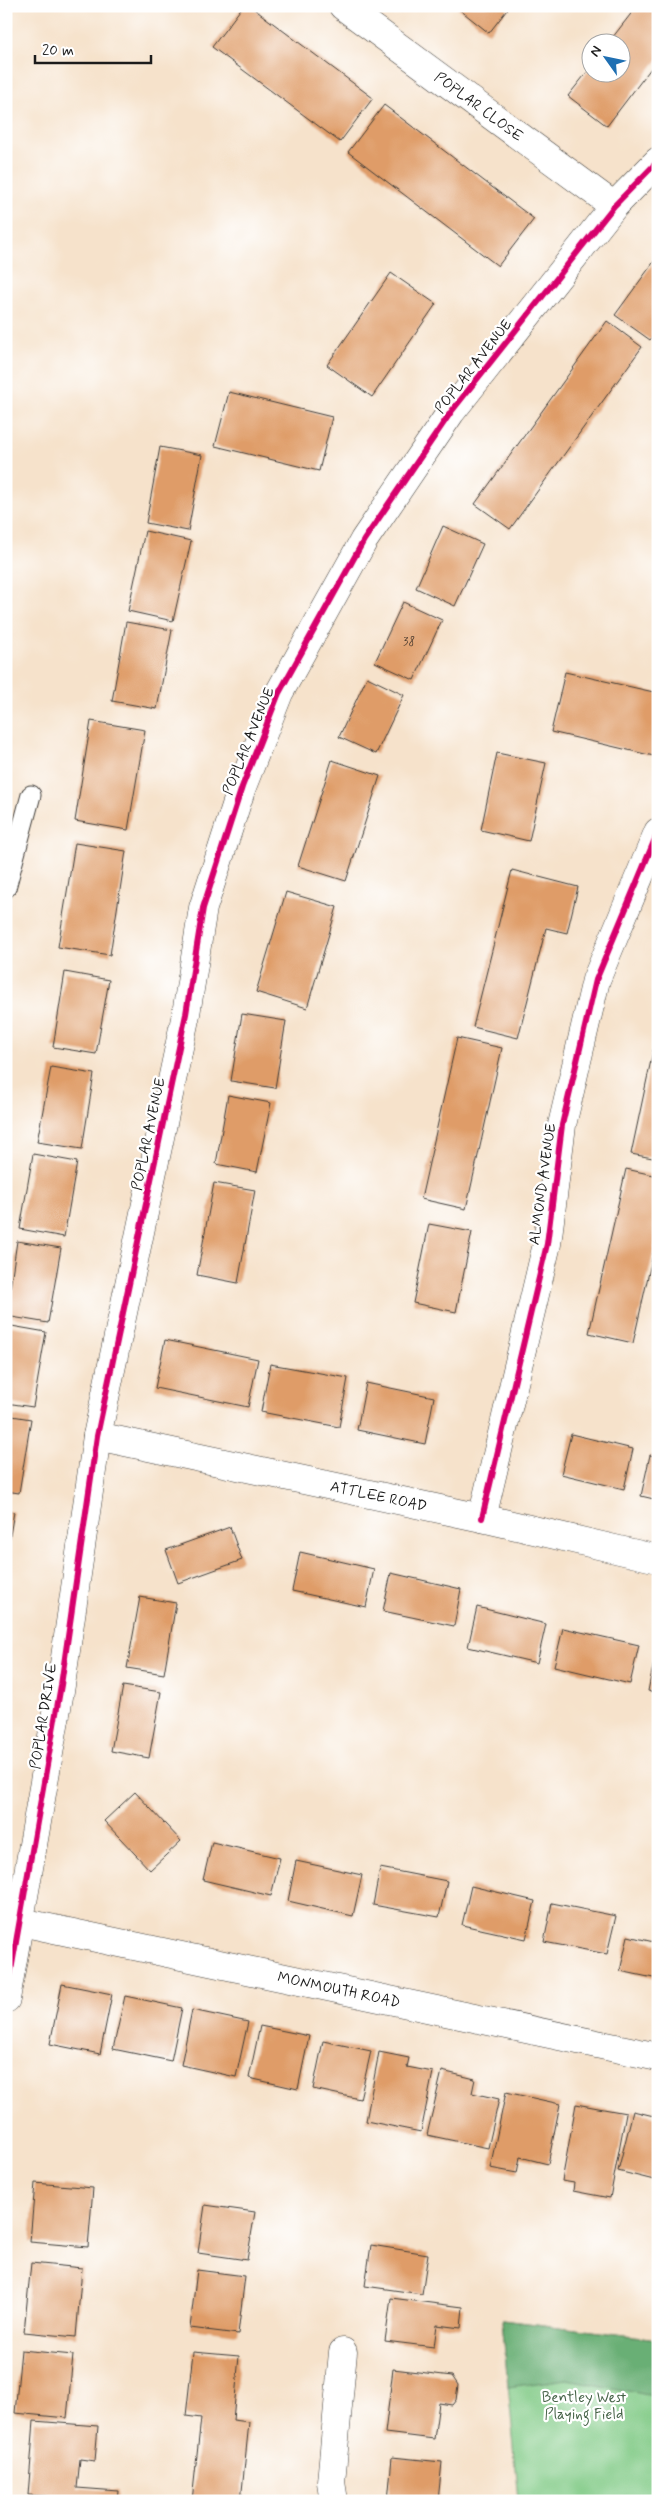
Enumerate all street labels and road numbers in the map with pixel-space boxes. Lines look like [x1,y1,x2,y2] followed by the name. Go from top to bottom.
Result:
[430,68,527,147] street label: POPLAR CLOSE
[431,315,517,418] street label: POPLAR AVENUE
[218,684,280,798] street label: POPLAR AVENUE
[127,1076,171,1192] street label: POPLAR AVENUE
[525,1122,561,1246] street label: ALMOND AVENUE
[328,1477,429,1517] street label: ATTLEE ROAD
[26,1661,62,1771] street label: POPLAR DRIVE
[276,1968,402,2013] street label: MONMOUTH ROAD

